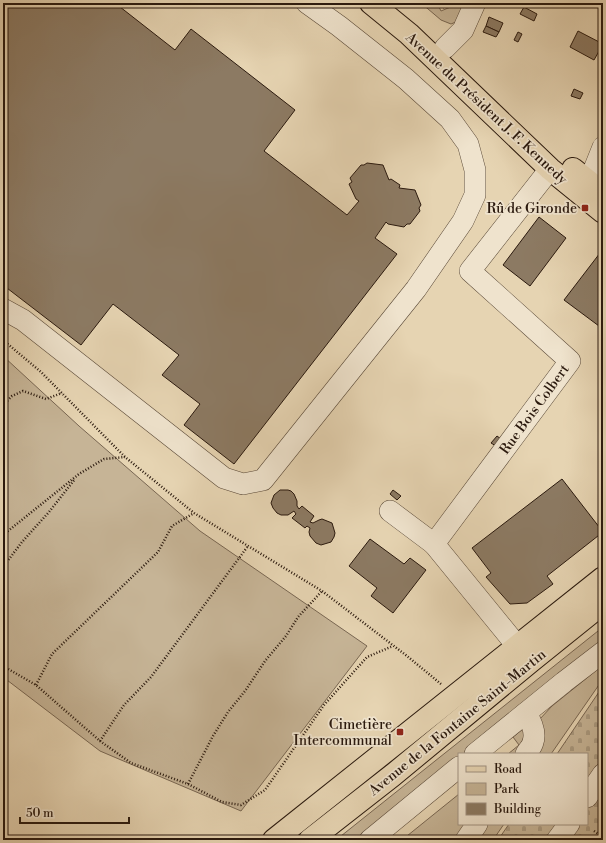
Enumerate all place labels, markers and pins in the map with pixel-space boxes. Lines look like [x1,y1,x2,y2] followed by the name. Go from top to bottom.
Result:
[487,200,577,218] place label: Rû de Gironde
[580,203,590,213] marker: Rû de Gironde
[294,716,392,750] place label: Cimetière Intercommunal
[395,727,405,737] marker: Cimetière Intercommunal

